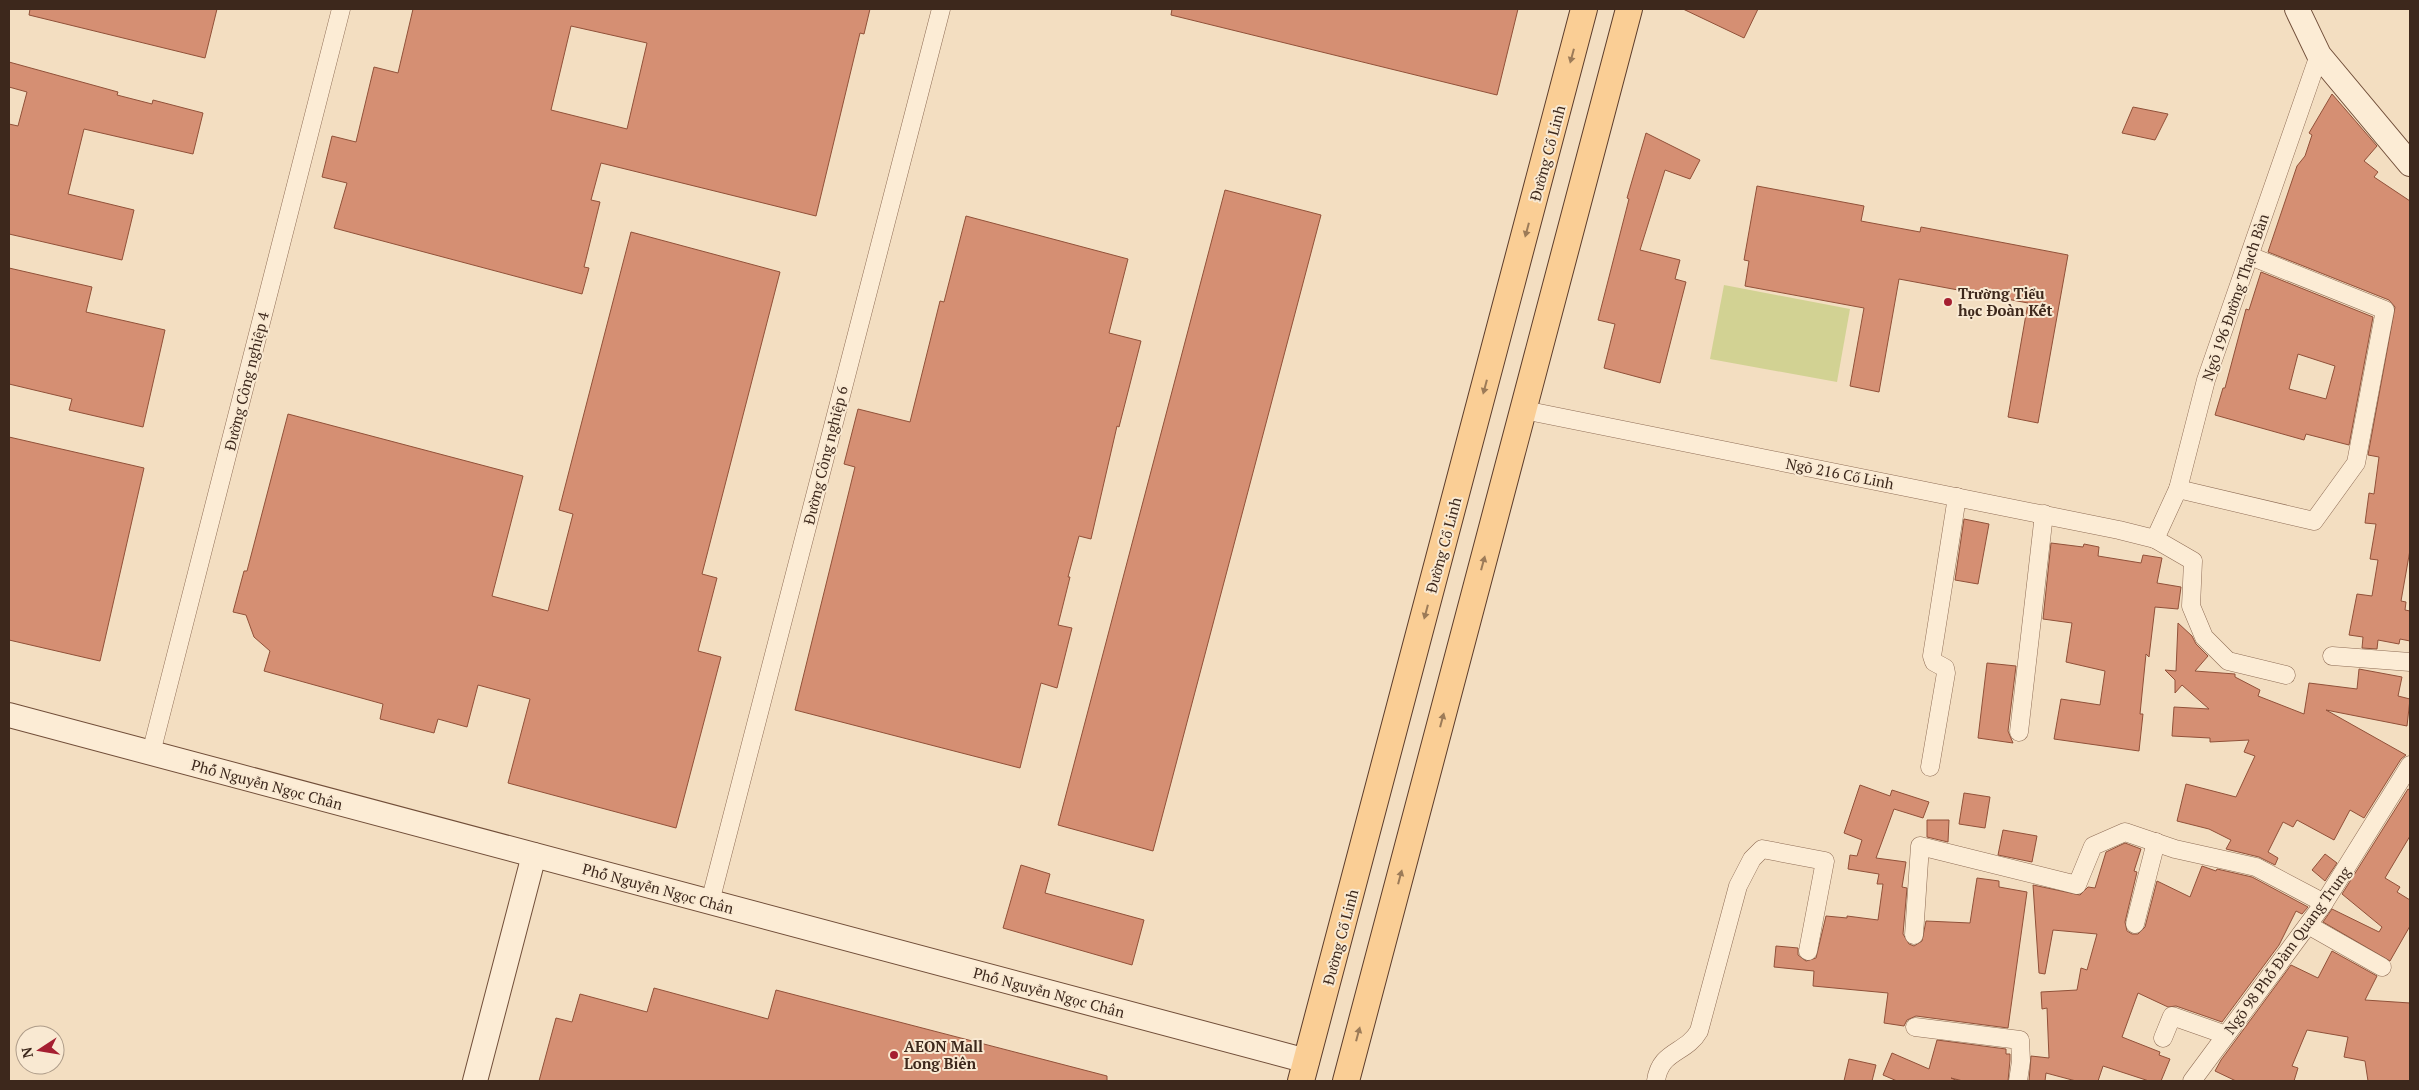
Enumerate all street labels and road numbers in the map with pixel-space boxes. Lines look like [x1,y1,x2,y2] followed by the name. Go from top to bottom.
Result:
[1525,103,1569,203] street label: Đường Cổ Linh
[2197,211,2273,383] street label: Ngõ 196 Đường Thạch Bàn
[219,310,273,452] street label: Đường Công nghiệp 4
[798,384,852,526] street label: Đường Công nghiệp 6
[1784,453,1896,493] street label: Ngõ 216 Cổ Linh
[1421,495,1465,595] street label: Đường Cổ Linh
[189,754,345,814] street label: Phố Nguyễn Ngọc Chân
[580,858,736,918] street label: Phố Nguyễn Ngọc Chân
[2219,861,2355,1038] street label: Ngõ 98 Phố Đàm Quang Trung
[1318,887,1362,987] street label: Đường Cổ Linh
[971,962,1127,1022] street label: Phố Nguyễn Ngọc Chân

